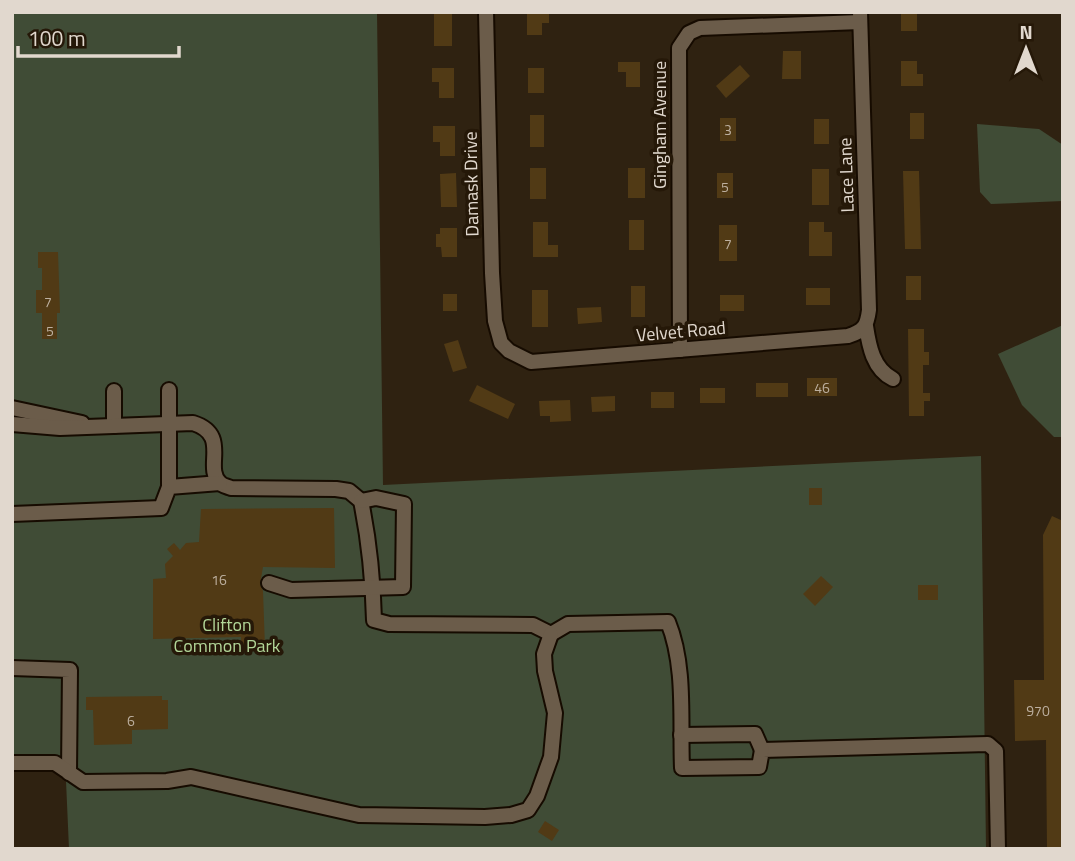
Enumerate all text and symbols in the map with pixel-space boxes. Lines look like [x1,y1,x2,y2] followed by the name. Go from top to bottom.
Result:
[18,14,178,58] scale bar
[991,14,1061,84] north arrow
[1019,17,1033,46] text: N
[28,22,85,54] text: 100 m
[646,61,673,189] street label: Gingham Avenue
[724,119,732,140] house number: 3
[457,131,485,237] street label: Damask Drive
[831,137,861,213] street label: Lace Lane
[721,176,729,197] house number: 5
[724,233,732,254] house number: 7
[44,291,52,312] house number: 7
[635,314,727,348] street label: Velvet Road
[46,320,54,341] house number: 5
[814,377,830,398] house number: 46
[211,569,227,590] house number: 16
[174,611,281,659] park label: Clifton Common Park
[1026,700,1050,721] house number: 970
[127,710,135,731] house number: 6

